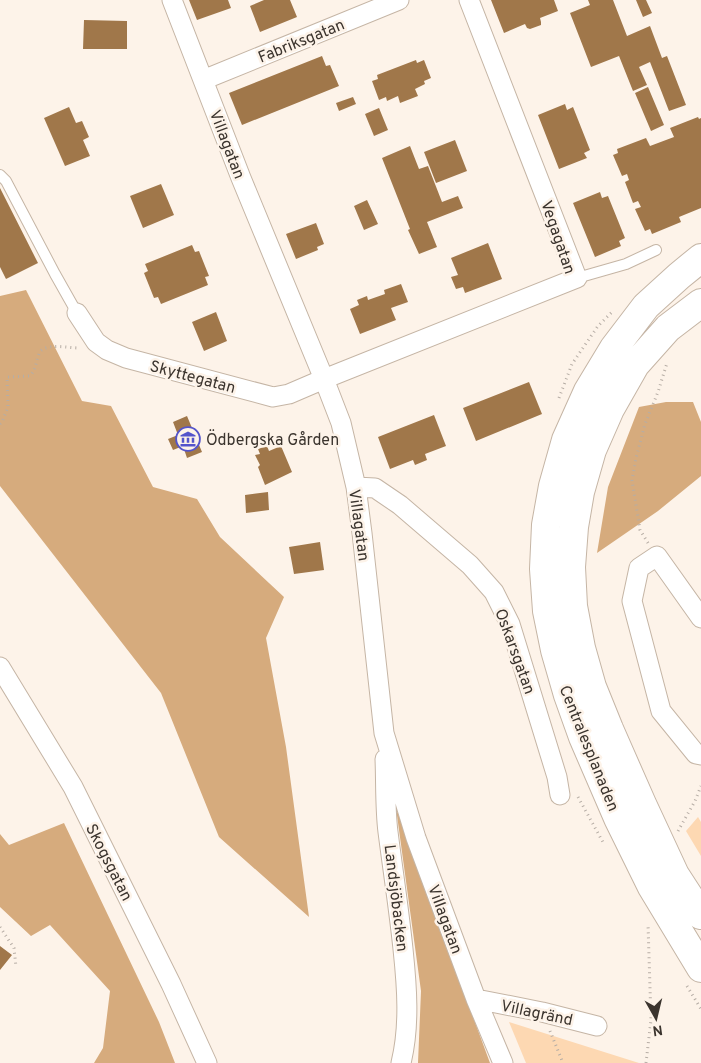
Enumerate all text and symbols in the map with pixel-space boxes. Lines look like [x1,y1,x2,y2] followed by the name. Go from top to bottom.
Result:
[256,15,348,68] street label: Fabriksgatan
[204,107,248,182] street label: Villagatan
[535,198,579,277] street label: Vegagatan
[147,357,238,399] street label: Skyttegatan
[175,426,201,452] museum icon: Ödbergska Gården
[206,429,339,451] place label: Ödbergska Gården
[343,488,373,562] street label: Villagatan
[489,606,539,697] street label: Oskarsgatan
[554,683,623,815] street label: Centralesplanaden
[80,821,136,905] street label: Skogsgatan
[379,843,412,953] street label: Landsjöbacken
[422,882,466,957] street label: Villagatan
[631,993,681,1043] north arrow
[499,997,574,1031] street label: Villagränd
[651,1020,664,1039] text: N

